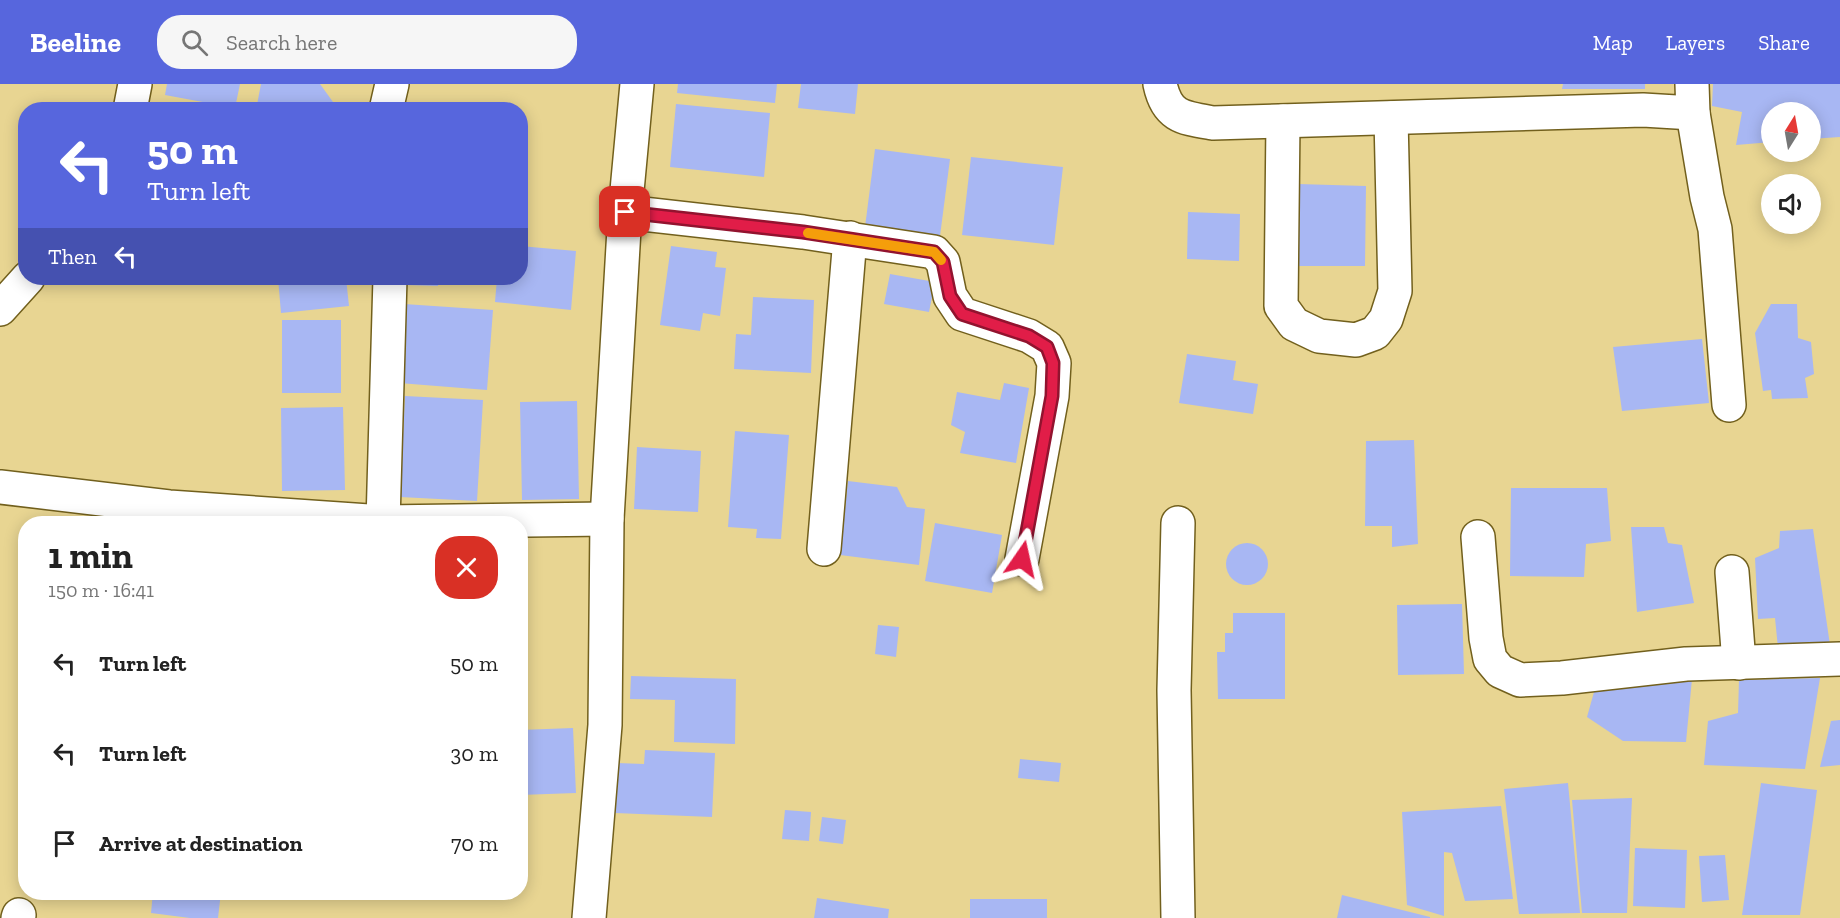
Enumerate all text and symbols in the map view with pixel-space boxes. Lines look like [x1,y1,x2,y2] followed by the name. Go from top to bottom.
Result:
[157,15,577,69] search box
[30,26,121,59] text: Beeline
[178,26,211,59] icon: search
[226,29,337,56] text: Search here
[1593,30,1633,55] text: Map
[1666,30,1725,55] text: Layers
[1758,30,1810,55] text: Share
[1761,102,1821,162] north arrow
[1761,102,1821,234] map controls
[147,124,238,175] text: 50 m
[48,126,126,204] icon: left
[1761,174,1821,234] button: sound
[147,175,250,207] text: Turn left
[599,186,650,237] pin
[608,195,641,228] icon: arrive
[109,240,142,273] icon: left
[48,243,97,270] text: Then
[990,527,1054,591] position arrow
[48,534,133,577] text: 1 min
[435,536,498,599] button: close
[48,578,154,602] text: 150 m · 16:41
[48,647,81,680] icon: left
[99,650,186,677] text: Turn left
[450,650,498,677] text: 50 m
[48,737,81,770] icon: left
[99,740,186,767] text: Turn left
[451,740,498,767] text: 30 m
[48,827,81,860] icon: arrive
[99,830,302,857] text: Arrive at destination
[451,830,498,857] text: 70 m

